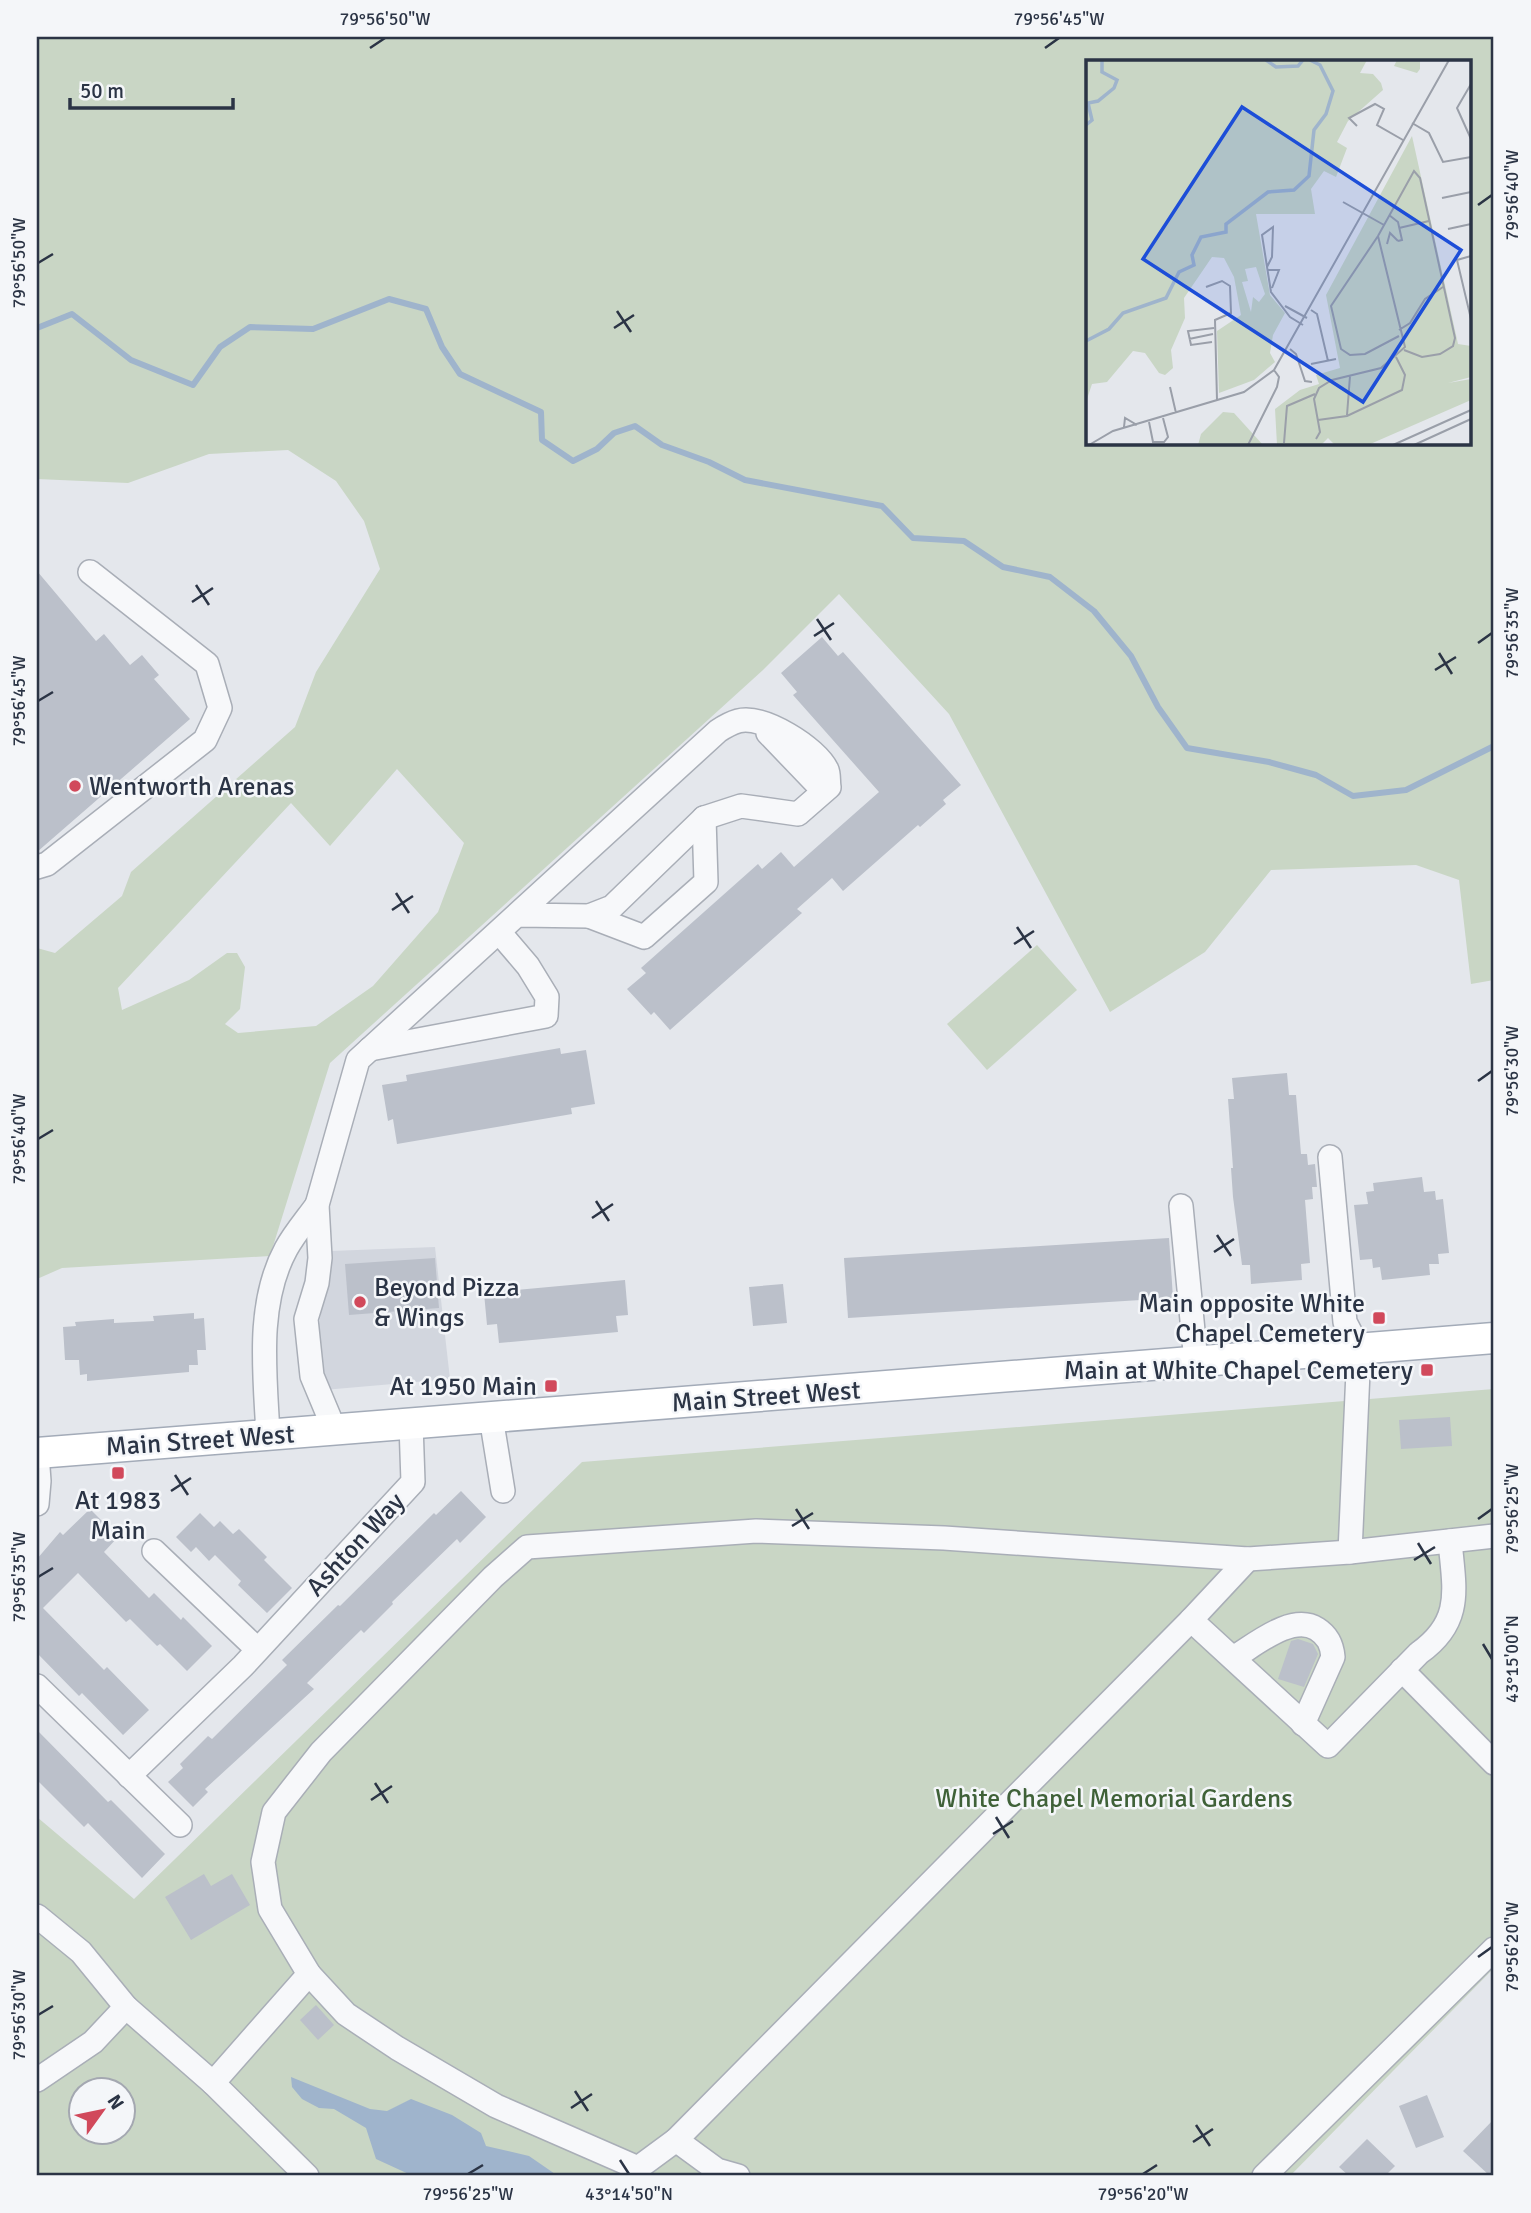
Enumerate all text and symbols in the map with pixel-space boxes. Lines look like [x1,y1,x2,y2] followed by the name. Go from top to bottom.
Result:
[340,8,430,30] text: 79°56'50"W
[1014,8,1104,30] text: 79°56'45"W
[1086,60,1472,444] inset map
[70,66,233,110] scale bar
[80,78,124,104] text: 50 m
[1501,150,1523,240] text: 79°56'40"W
[8,218,30,308] text: 79°56'50"W
[1501,588,1523,678] text: 79°56'35"W
[8,656,30,746] text: 79°56'45"W
[89,771,294,803] place label: Wentworth Arenas
[67,778,83,794] marker: Wentworth Arenas
[1501,1026,1523,1116] text: 79°56'30"W
[8,1094,30,1184] text: 79°56'40"W
[374,1272,520,1334] place label: Beyond Pizza & Wings
[1138,1288,1365,1350] place label: Main opposite White Chapel Cemetery
[352,1294,368,1310] marker: Beyond Pizza & Wings
[1371,1310,1387,1326] marker: Main opposite White Chapel Cemetery
[1064,1355,1413,1387] place label: Main at White Chapel Cemetery
[1419,1362,1435,1378] marker: Main at White Chapel Cemetery
[389,1371,537,1403] place label: At 1950 Main
[671,1374,862,1420] street label: Main Street West
[543,1378,559,1394] marker: At 1950 Main
[105,1418,296,1464] street label: Main Street West
[1501,1464,1523,1554] text: 79°56'25"W
[110,1465,126,1481] marker: At 1983 Main
[75,1485,161,1547] place label: At 1983 Main
[300,1486,412,1603] street label: Ashton Way
[8,1532,30,1622] text: 79°56'35"W
[1501,1615,1523,1703] text: 43°15'00"N
[935,1783,1293,1815] park label: White Chapel Memorial Gardens
[1501,1902,1523,1992] text: 79°56'20"W
[8,1970,30,2060] text: 79°56'30"W
[66,2076,136,2146] north arrow
[102,2090,129,2114] text: N
[423,2183,513,2205] text: 79°56'25"W
[585,2183,673,2205] text: 43°14'50"N
[1098,2183,1188,2205] text: 79°56'20"W

